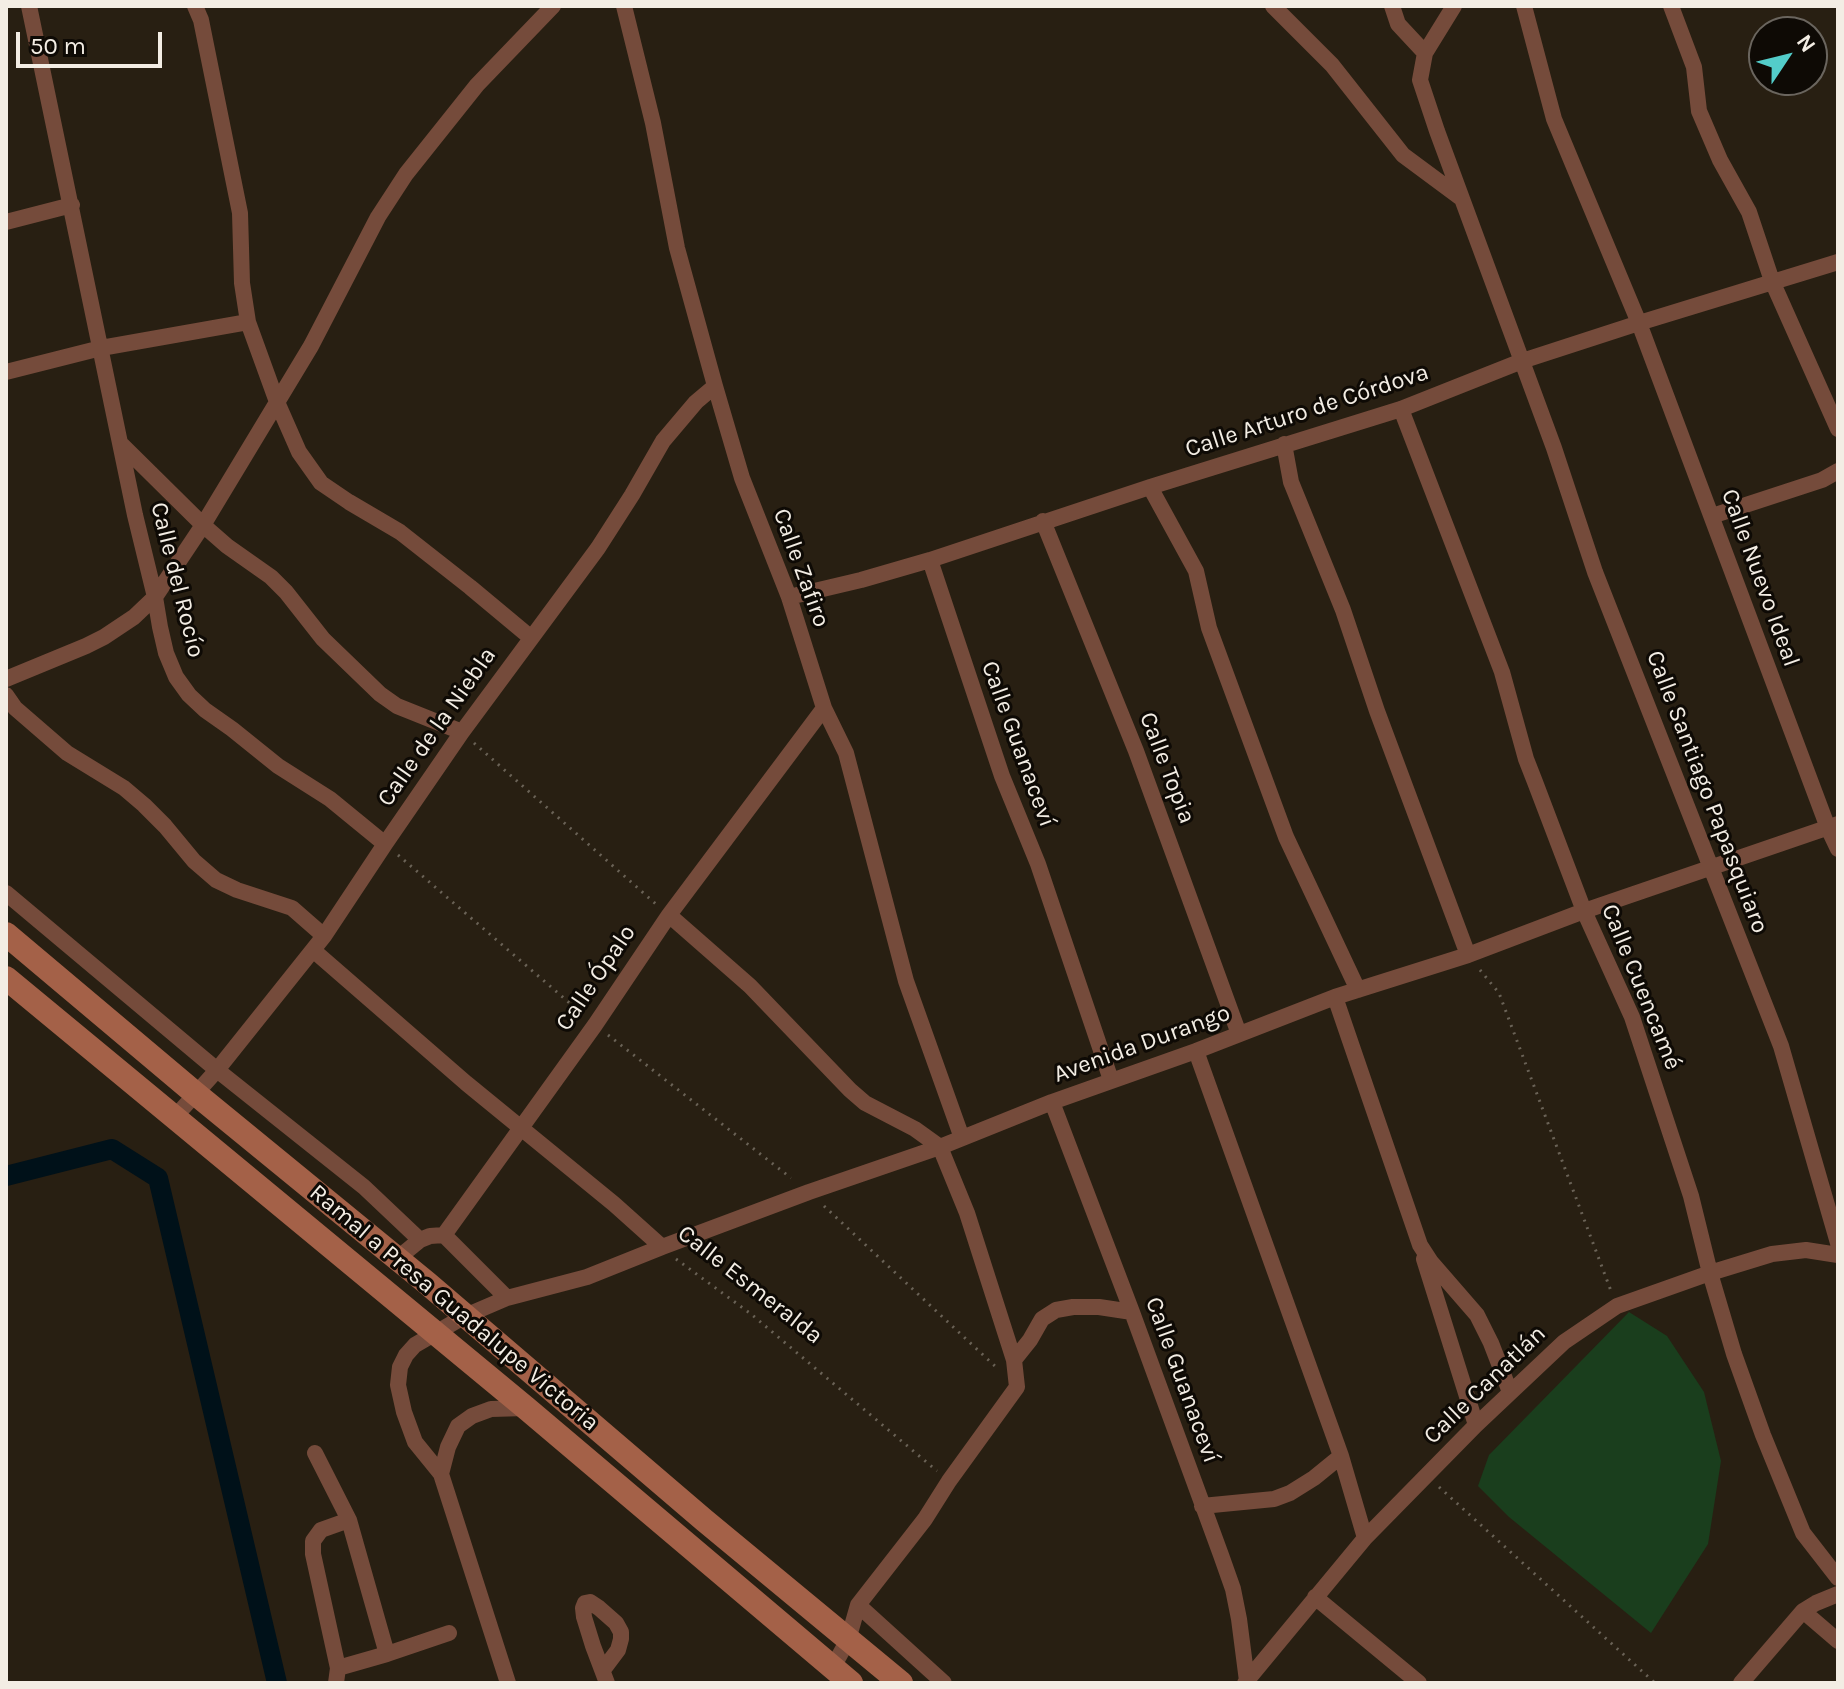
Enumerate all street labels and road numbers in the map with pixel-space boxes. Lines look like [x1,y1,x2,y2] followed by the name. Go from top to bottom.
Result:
[1182,358,1432,464] street label: Calle Arturo de Córdova
[1715,485,1805,671] street label: Calle Nuevo Ideal
[144,499,210,661] street label: Calle del Rocío
[766,505,836,631] street label: Calle Zafiro
[371,642,503,812] street label: Calle de la Niebla
[1640,647,1774,937] street label: Calle Santiago Papasquiaro
[975,657,1061,831] street label: Calle Guanaceví
[1133,708,1201,828] street label: Calle Topia
[1595,900,1687,1074] street label: Calle Cuencamé
[550,919,642,1037] street label: Calle Ópalo
[1050,999,1234,1089] street label: Avenida Durango
[303,1178,605,1438] street label: Ramal a Presa Guadalupe Victoria
[672,1219,828,1351] street label: Calle Esmeralda
[1139,1293,1225,1467] street label: Calle Guanaceví
[1418,1320,1552,1450] street label: Calle Canatlán

